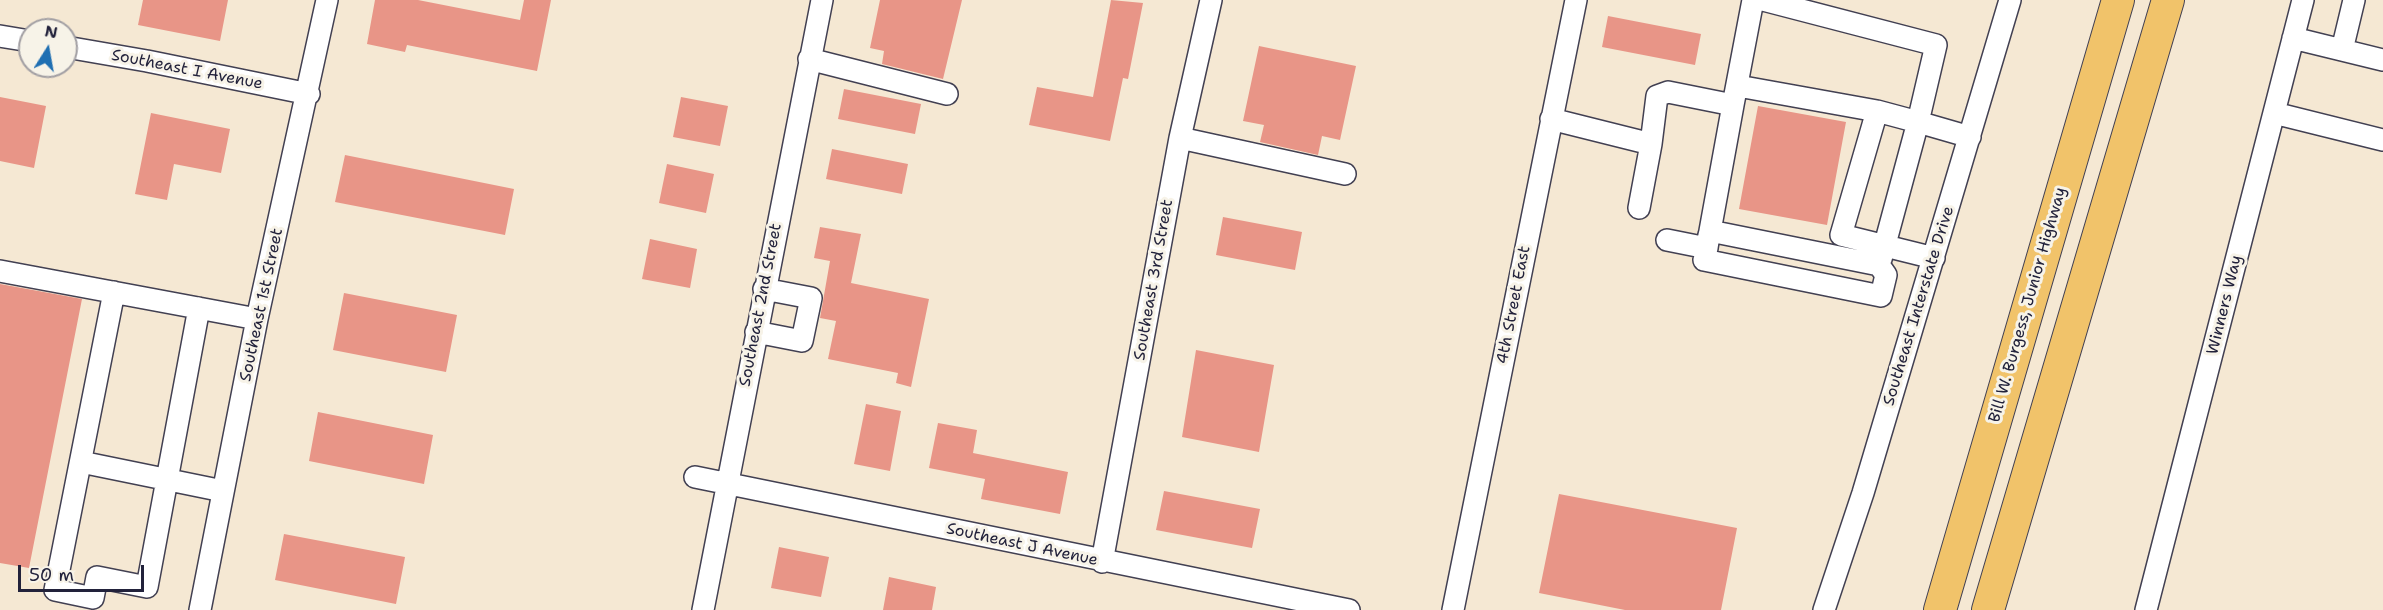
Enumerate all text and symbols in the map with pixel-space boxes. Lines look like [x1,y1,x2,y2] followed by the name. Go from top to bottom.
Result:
[18,18,78,78] north arrow
[43,20,59,43] text: N
[110,46,264,94] street label: Southeast I Avenue
[1985,185,2071,425] street label: Bill W. Burgess, Junior Highway
[1130,198,1178,362] street label: Southeast 3rd Street
[1879,204,1959,408] street label: Southeast Interstate Drive
[736,222,786,388] street label: Southeast 2nd Street
[236,227,288,383] street label: Southeast 1st Street
[1493,244,1535,366] street label: 4th Street East
[2203,253,2247,357] street label: Winners Way
[945,520,1099,570] street label: Southeast J Avenue
[21,553,147,591] scale bar
[29,563,74,587] text: 50 m

